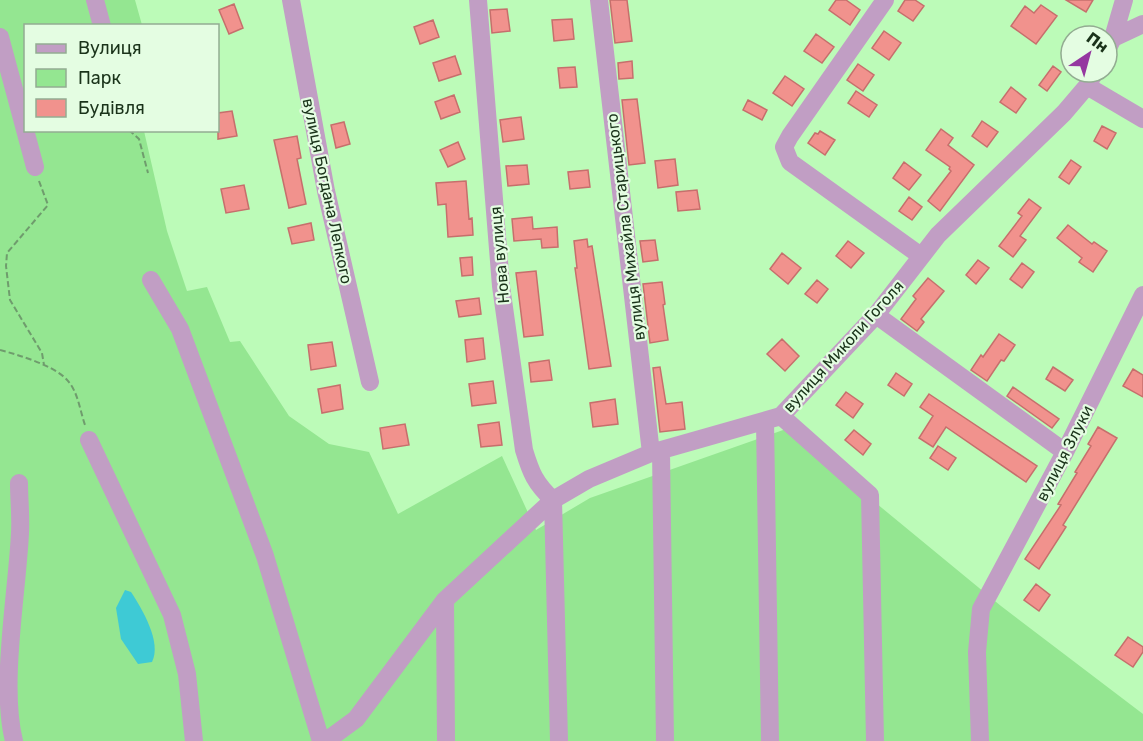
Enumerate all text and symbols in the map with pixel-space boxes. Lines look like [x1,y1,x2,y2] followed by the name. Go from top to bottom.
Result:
[24,24,219,132] legend
[1059,24,1119,84] north arrow
[1083,28,1112,56] text: Пн
[78,37,142,59] text: Вулиця
[78,67,122,89] text: Парк
[78,97,145,119] text: Будівля
[299,97,356,286] street label: вулиця Богдана Лепкого
[602,112,649,342] street label: вулиця Михайла Старицького
[486,206,513,304] street label: Нова вулиця
[779,277,908,416] street label: вулиця Миколи Гоголя
[1032,402,1097,504] street label: вулиця Злуки

